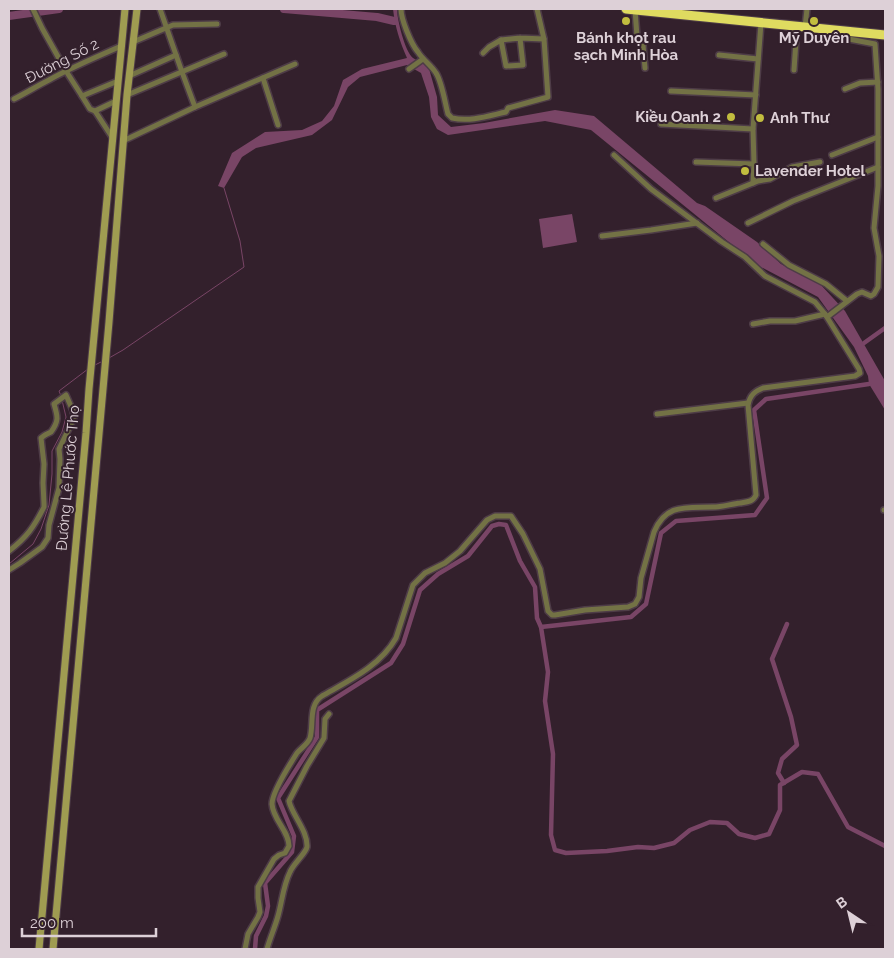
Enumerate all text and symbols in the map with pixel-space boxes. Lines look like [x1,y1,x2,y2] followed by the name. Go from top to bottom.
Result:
[620,15,632,27] marker: Bánh khọt rau sạch Minh Hòa
[808,15,820,27] marker: Mỹ Duyên
[574,29,679,64] place label: Bánh khọt rau sạch Minh Hòa
[779,29,849,47] place label: Mỹ Duyên
[22,35,102,87] street label: Đường Số 2
[635,108,721,126] place label: Kiều Oanh 2
[770,109,831,127] place label: Anh Thư
[725,111,737,123] marker: Kiều Oanh 2
[754,112,766,124] marker: Anh Thư
[755,162,866,180] place label: Lavender Hotel
[739,165,751,177] marker: Lavender Hotel
[53,404,83,552] street label: Đường Lê Phước Thọ
[824,888,874,938] north arrow
[833,893,850,912] text: B
[22,906,156,938] scale bar
[30,914,74,932] text: 200 m

